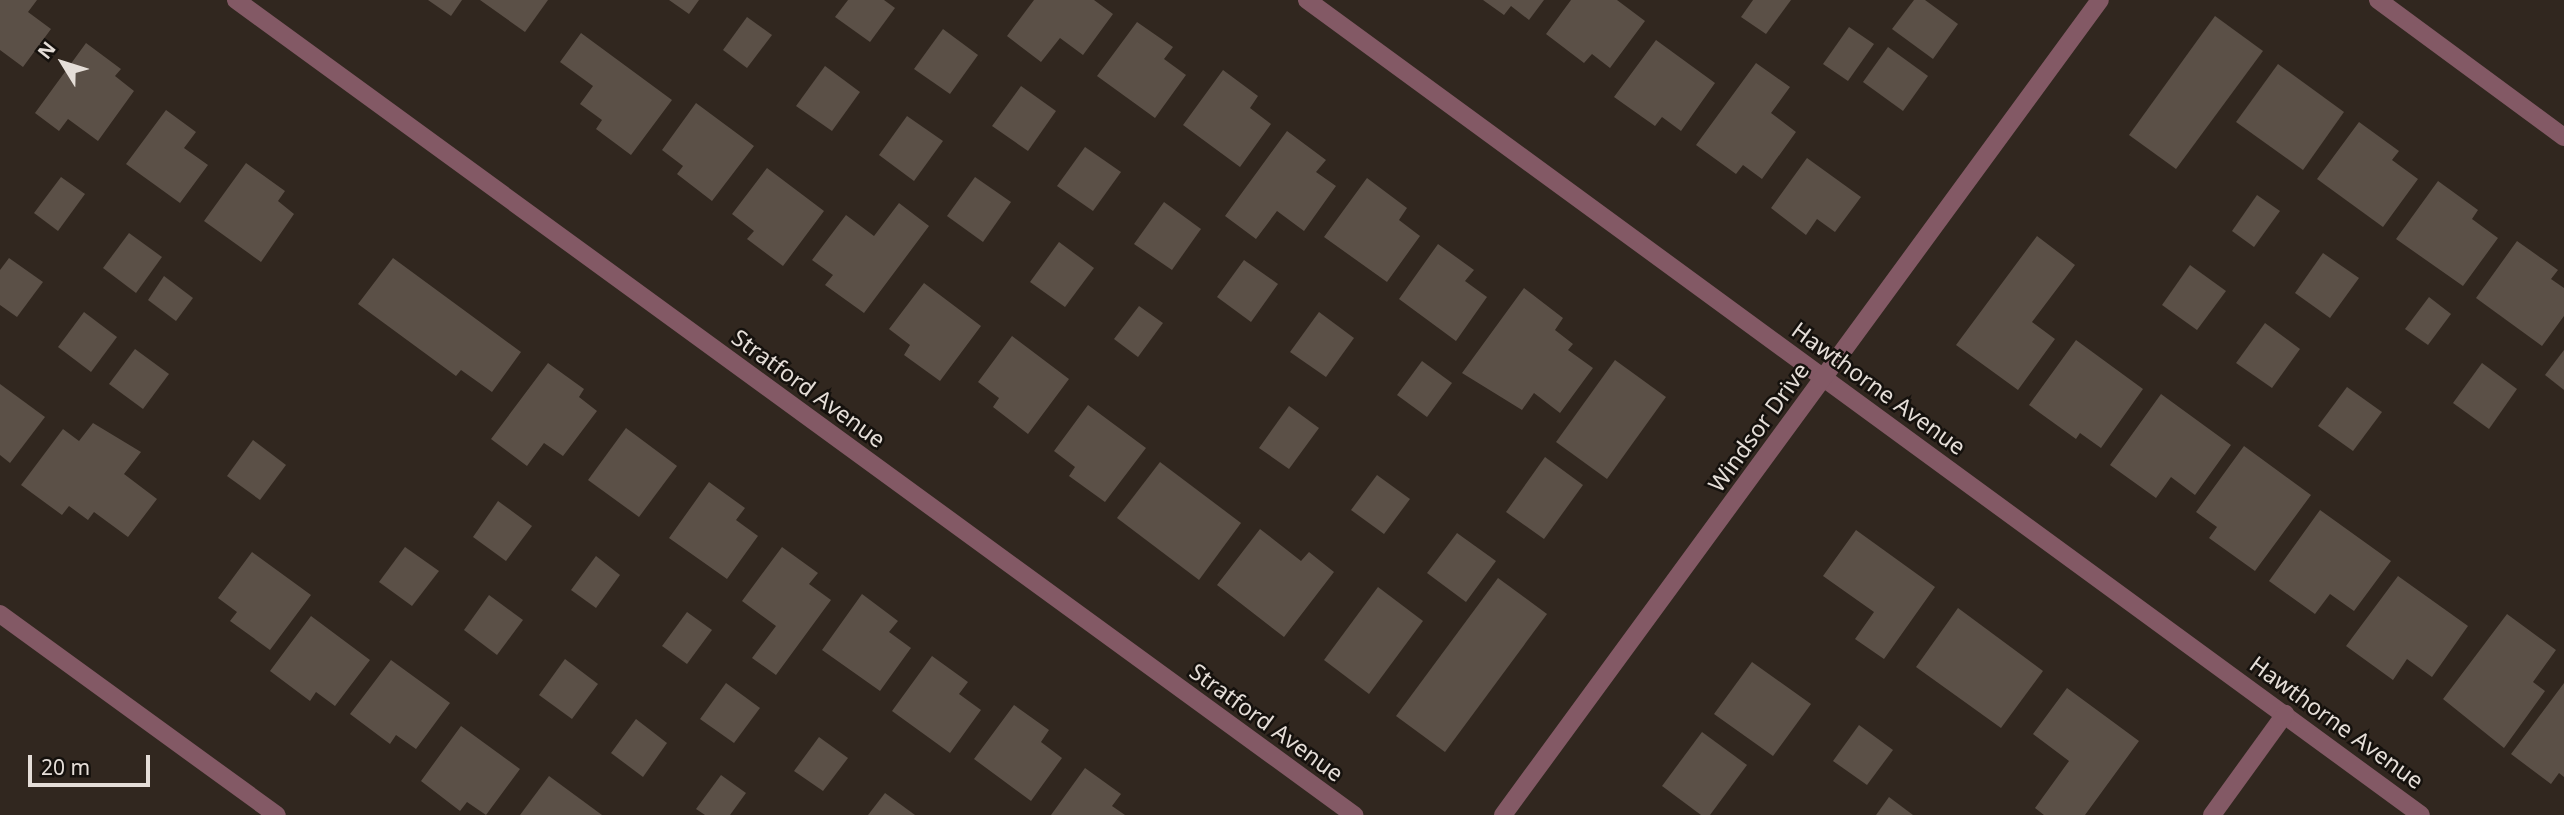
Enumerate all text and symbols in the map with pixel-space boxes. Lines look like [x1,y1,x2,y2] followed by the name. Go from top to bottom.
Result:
[28,28,98,98] north arrow
[31,36,61,64] text: N
[1787,316,1971,460] street label: Hawthorne Avenue
[727,323,891,453] street label: Stratford Avenue
[1702,357,1814,497] street label: Windsor Drive
[2245,650,2429,794] street label: Hawthorne Avenue
[1185,657,1349,787] street label: Stratford Avenue
[32,742,154,786] scale bar
[41,753,90,781] text: 20 m

